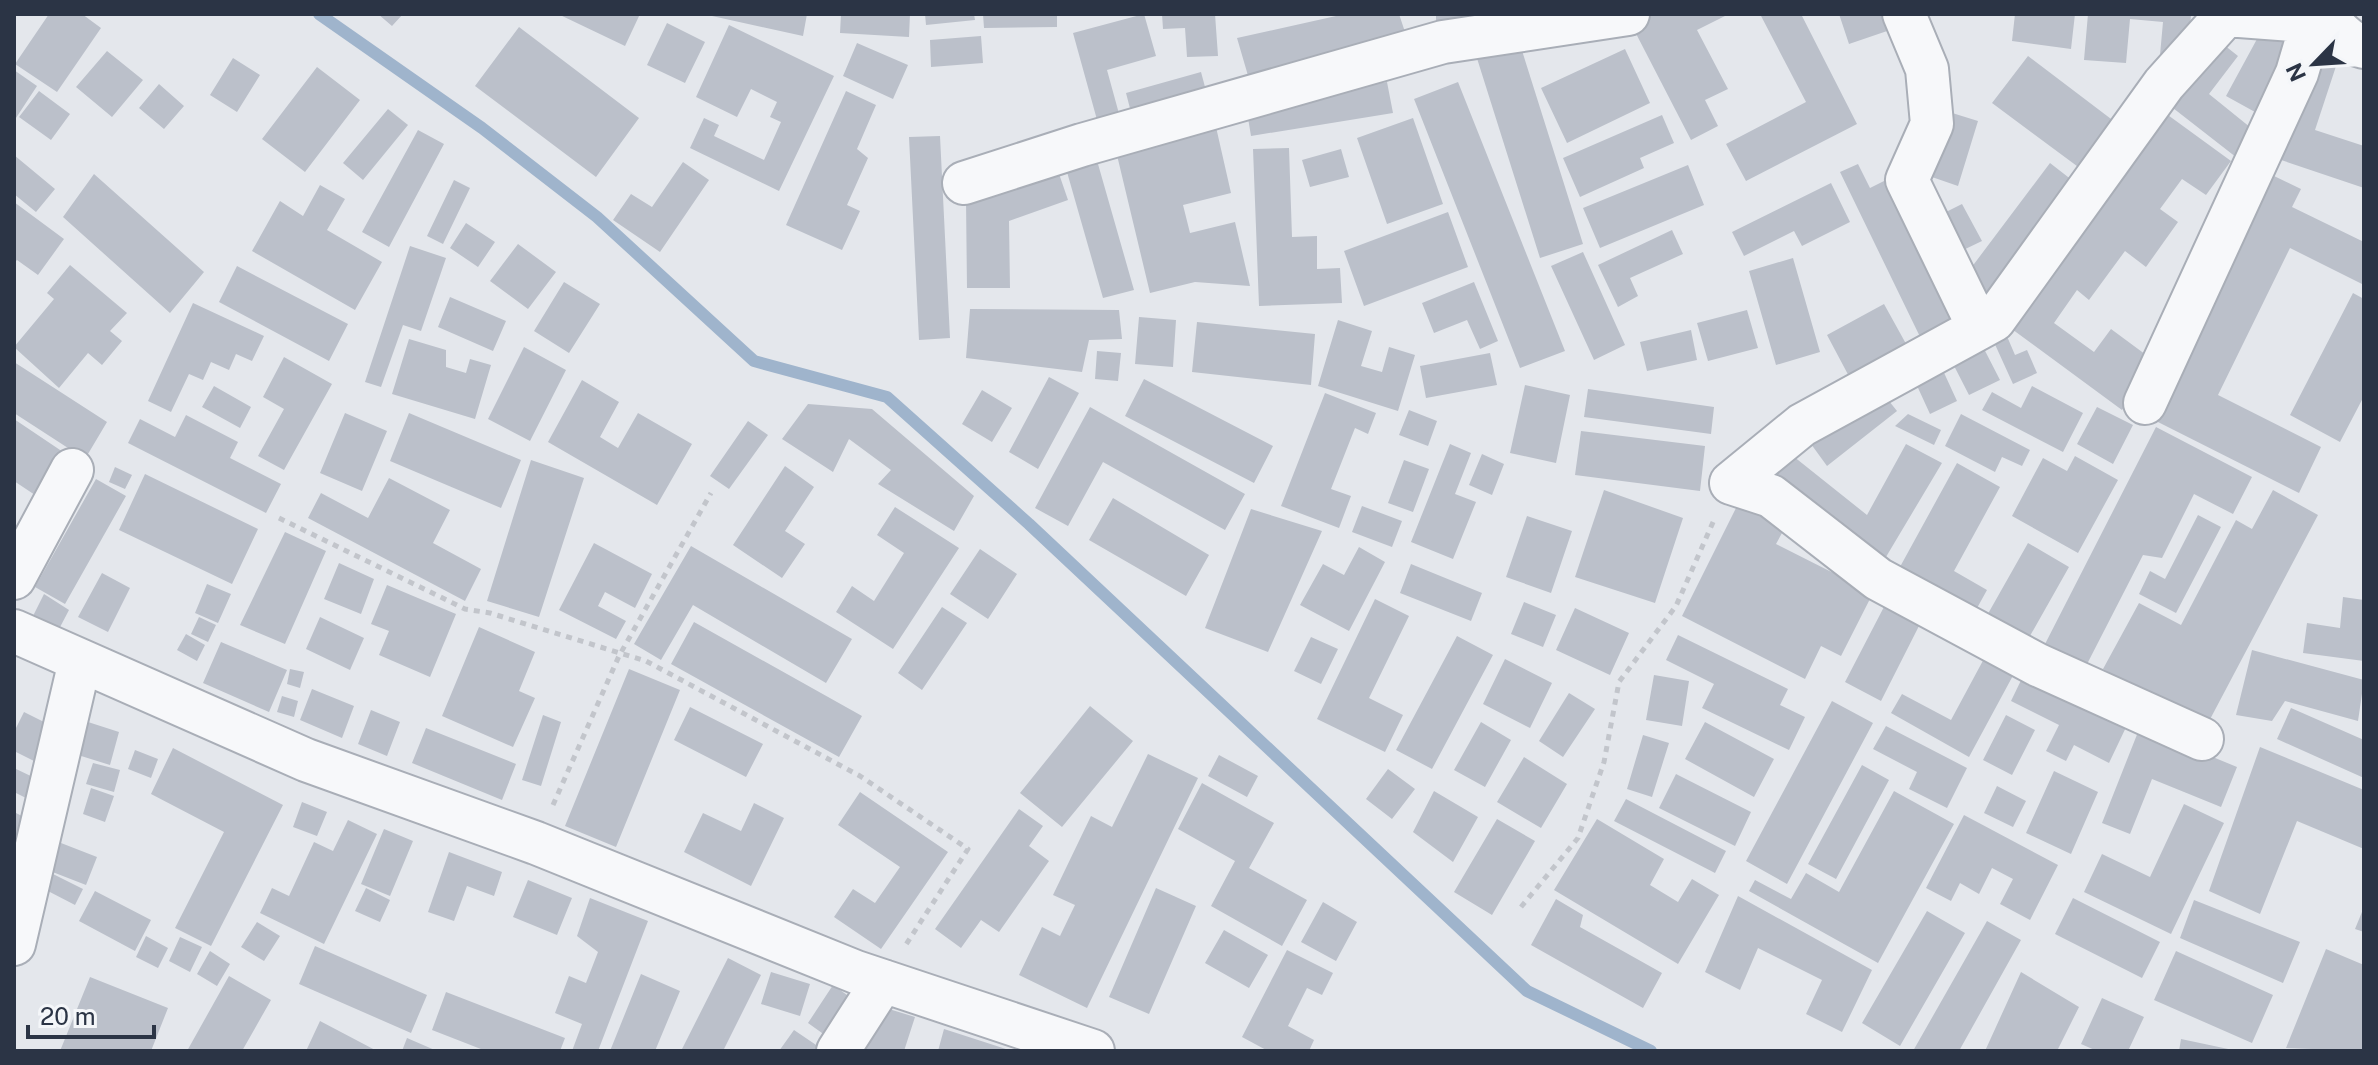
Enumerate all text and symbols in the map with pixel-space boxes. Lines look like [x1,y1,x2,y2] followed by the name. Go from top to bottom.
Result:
[2274,24,2354,104] north arrow
[2280,59,2311,86] text: N
[28,989,154,1039] scale bar
[40,1002,96,1030] text: 20 m

